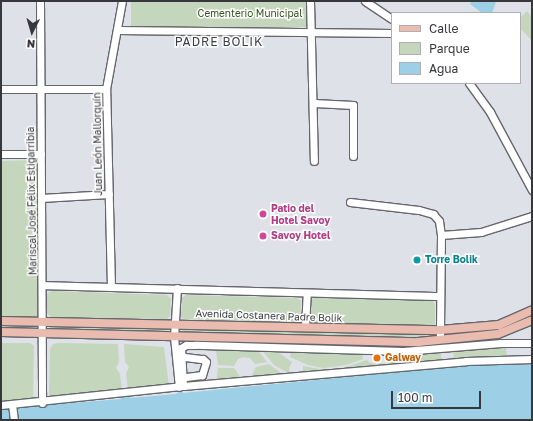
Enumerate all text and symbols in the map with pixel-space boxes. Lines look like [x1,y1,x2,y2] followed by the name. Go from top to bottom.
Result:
[198,8,302,20] park label: Cementerio Municipal
[12,12,52,52] north arrow
[391,12,521,84] legend
[429,21,458,36] text: Calle
[175,35,263,49] district label: PADRE BOLIK
[26,38,36,51] text: N
[429,41,470,56] text: Parque
[429,61,458,76] text: Agua
[91,92,105,196] street label: Juan León Mallorquín
[25,127,39,275] street label: Mariscal José Félix Estigarribia
[271,202,330,226] place label: Patio del Hotel Savoy
[258,209,268,219] marker: Patio del Hotel Savoy
[271,230,330,242] place label: Savoy Hotel
[258,231,268,241] marker: Savoy Hotel
[425,254,478,266] place label: Torre Bolik
[412,255,422,265] marker: Torre Bolik
[196,307,342,325] street label: Avenida Costanera Padre Bolik
[385,352,421,364] place label: Galway
[372,353,382,363] marker: Galway
[393,383,483,409] scale bar
[398,390,432,405] text: 100 m

